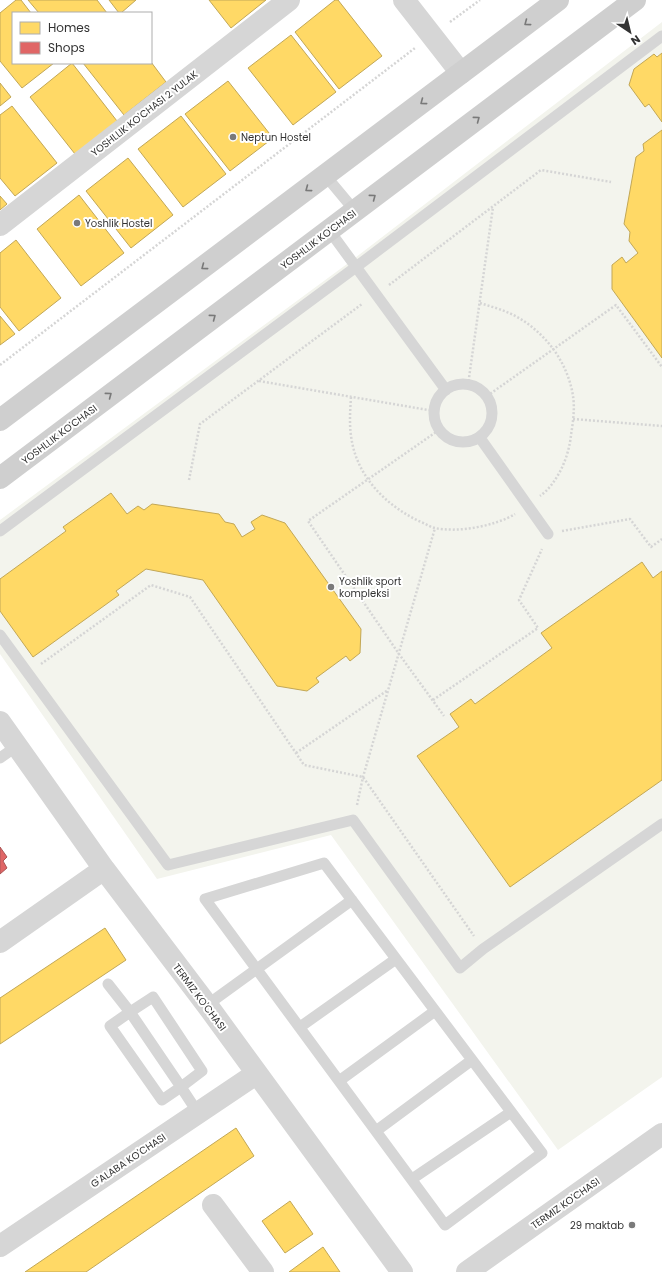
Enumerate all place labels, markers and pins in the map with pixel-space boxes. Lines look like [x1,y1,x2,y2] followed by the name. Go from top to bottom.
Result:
[241,130,311,145] place label: Neptun Hostel
[228,132,238,142] marker: Neptun Hostel
[85,216,152,231] place label: Yoshlik Hostel
[72,218,82,228] marker: Yoshlik Hostel
[339,574,402,601] place label: Yoshlik sport kompleksi
[326,582,336,592] marker: Yoshlik sport kompleksi
[570,1218,624,1233] place label: 29 maktab
[627,1220,637,1230] marker: 29 maktab

